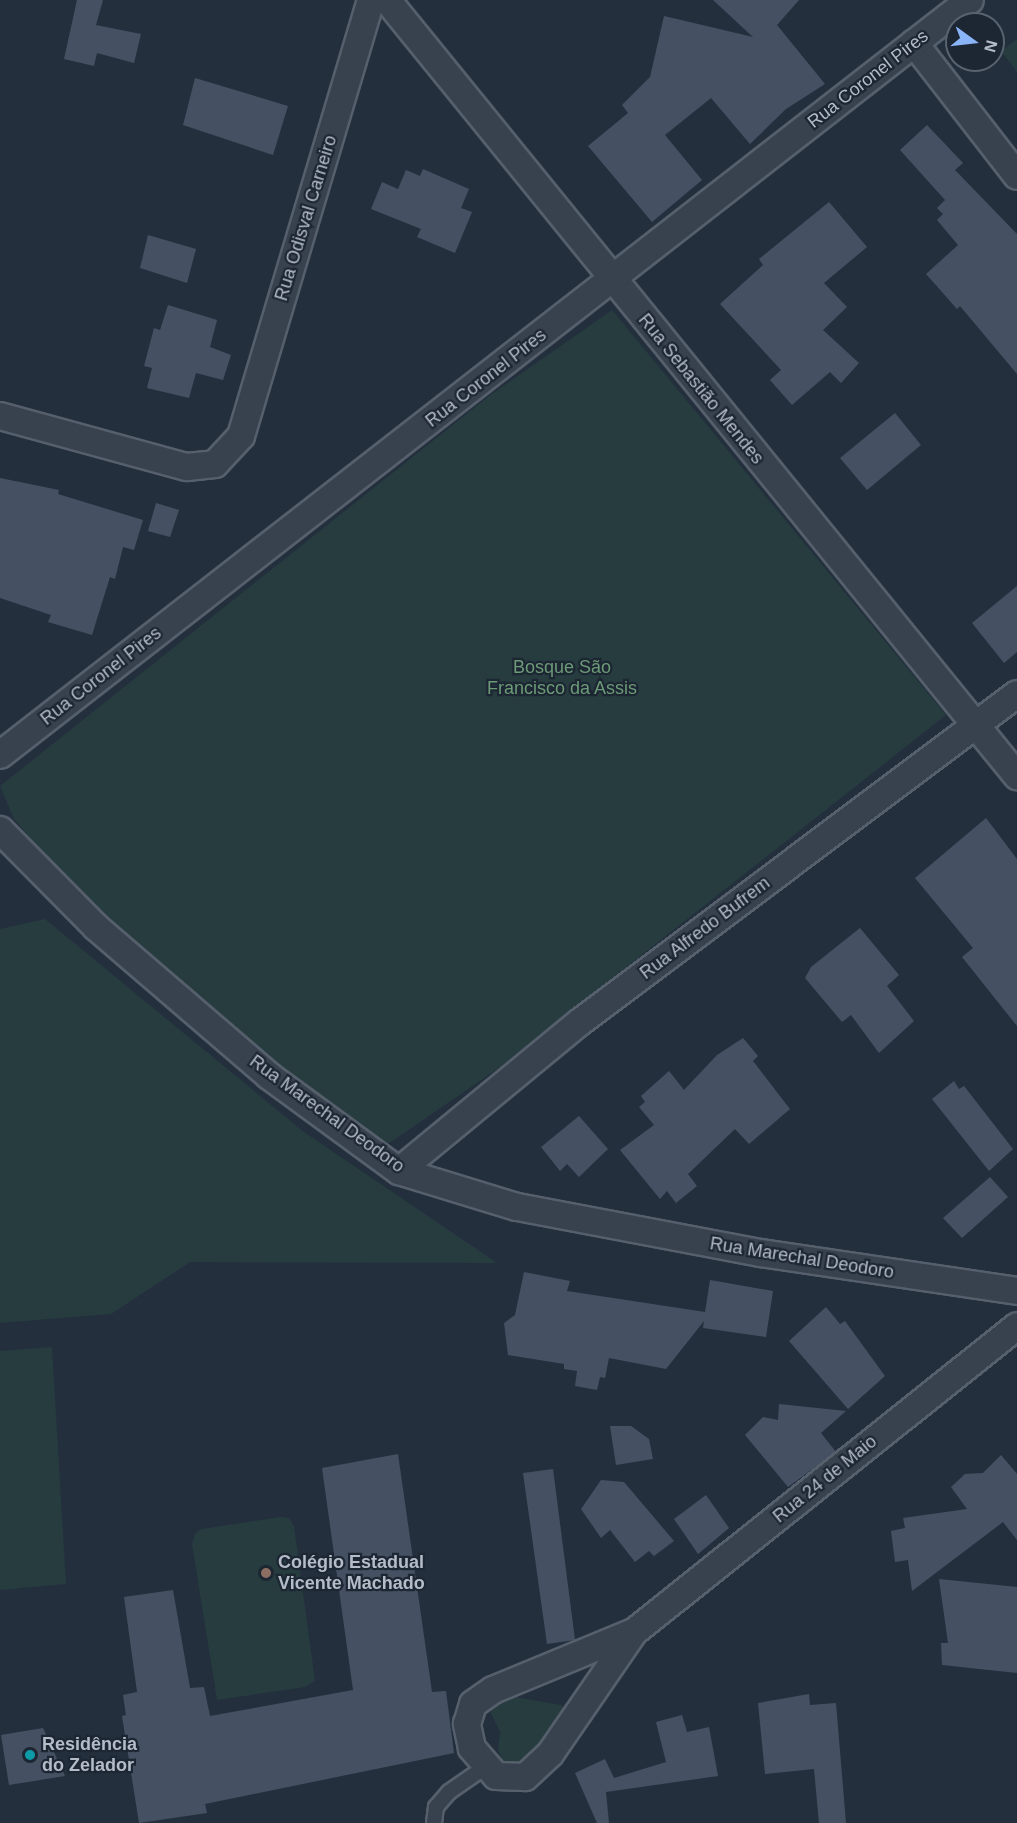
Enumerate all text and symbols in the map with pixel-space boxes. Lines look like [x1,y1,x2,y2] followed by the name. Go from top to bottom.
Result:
[945,12,1005,72] north arrow
[803,25,933,133] street label: Rua Coronel Pires
[981,38,1001,54] text: N
[271,133,341,303] street label: Rua Odisval Carneiro
[634,309,768,469] street label: Rua Sebastião Mendes
[421,324,551,432] street label: Rua Coronel Pires
[36,622,166,730] street label: Rua Coronel Pires
[486,657,638,700] park label: Bosque São Francisco da Assis
[635,872,775,984] street label: Rua Alfredo Bufrem
[245,1051,409,1177] street label: Rua Marechal Deodoro
[708,1233,896,1283] street label: Rua Marechal Deodoro
[769,1431,881,1527] street label: Rua 24 de Maio
[278,1552,425,1594] place label: Colégio Estadual Vicente Machado
[259,1566,273,1580] marker: Colégio Estadual Vicente Machado
[42,1734,137,1776] place label: Residência do Zelador
[23,1748,37,1762] marker: Residência do Zelador

